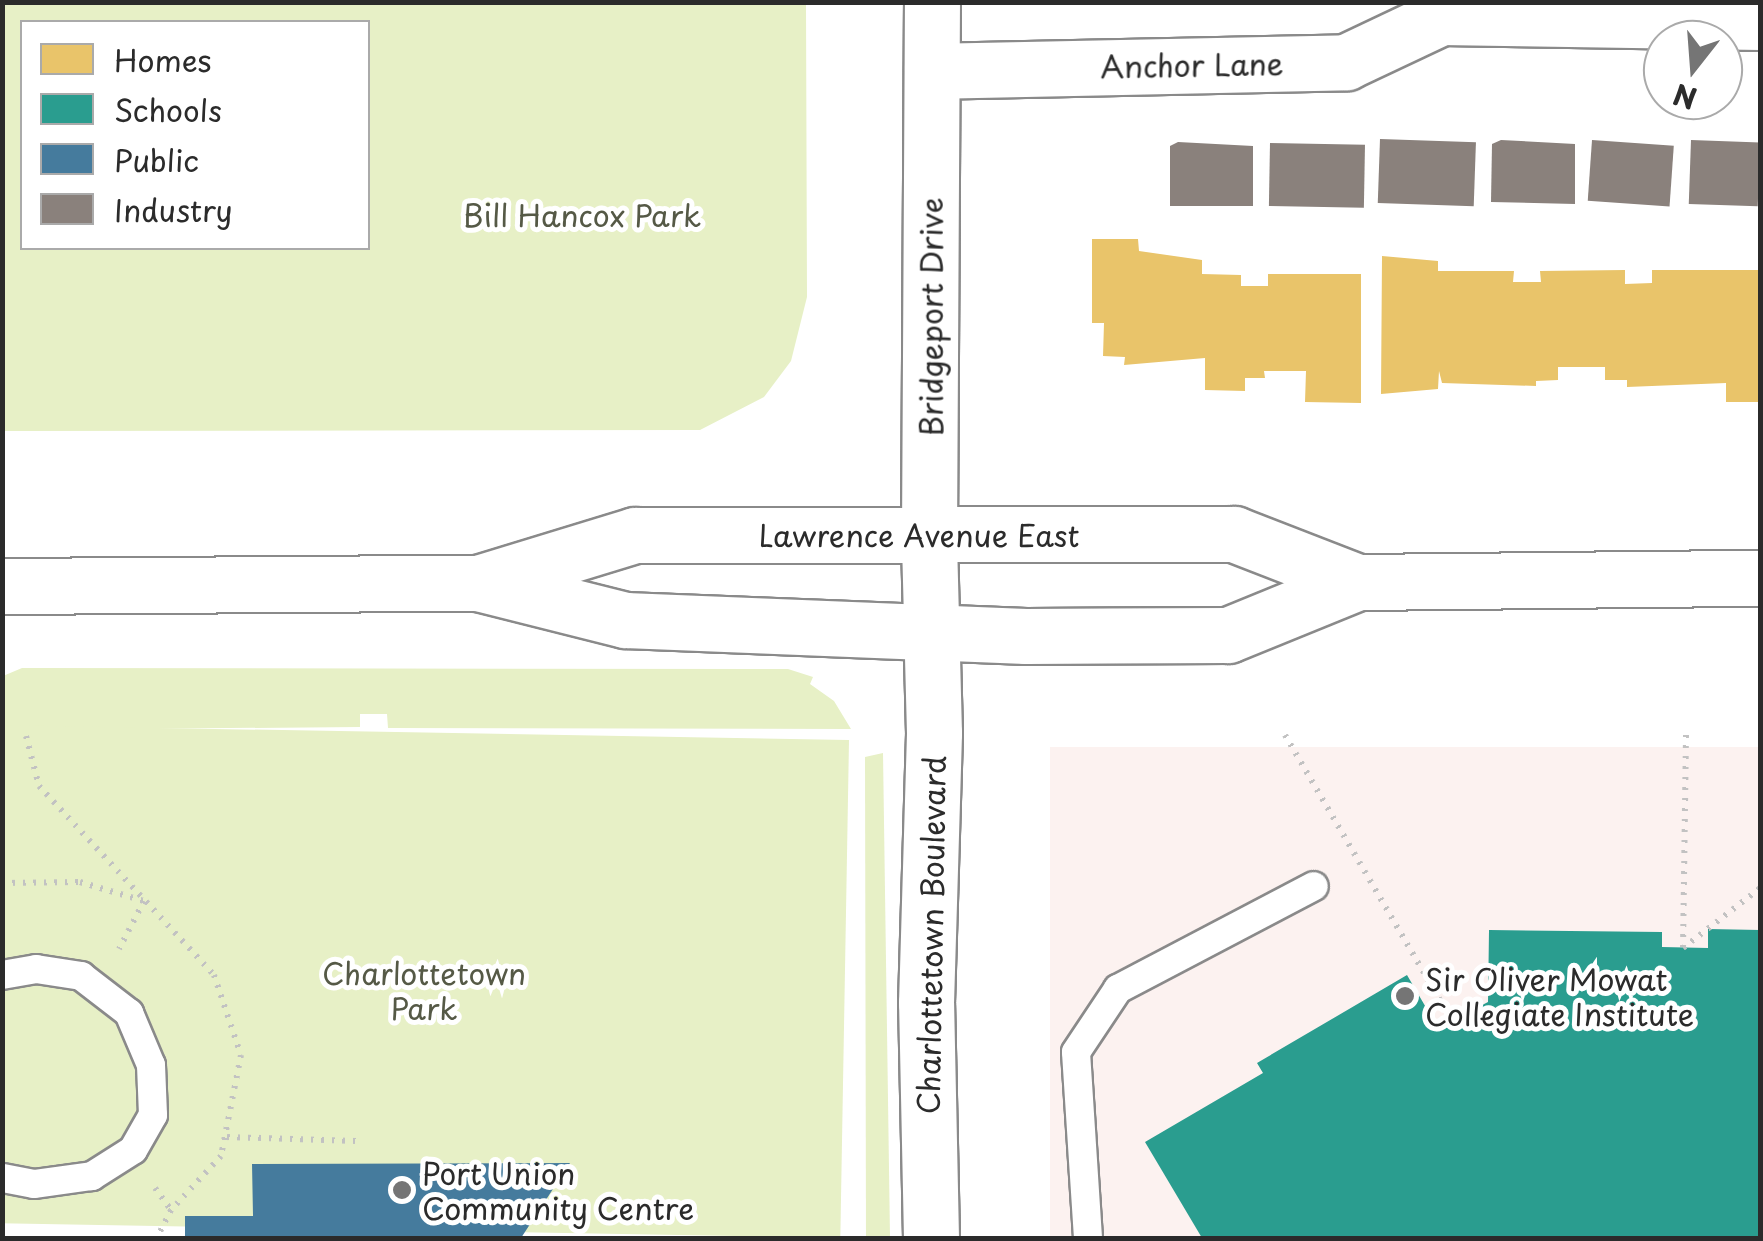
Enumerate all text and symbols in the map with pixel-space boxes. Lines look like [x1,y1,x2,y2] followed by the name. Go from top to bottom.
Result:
[20,20,370,250] legend
[1643,20,1743,120] north arrow
[114,37,211,82] text: Homes
[1099,45,1285,85] street label: Anchor Lane
[1668,73,1702,121] text: N
[114,87,222,132] text: Schools
[114,137,199,182] text: Public
[114,187,233,232] text: Industry
[913,196,949,438] street label: Bridgeport Drive
[461,197,703,233] park label: Bill Hancox Park
[758,517,1080,553] street label: Lawrence Avenue East
[910,756,952,1114] street label: Charlottetown Boulevard
[322,955,526,1026] park label: Charlottetown Park
[1425,961,1697,1032] place label: Sir Oliver Mowat Collegiate Institute
[1394,985,1416,1007] marker: Sir Oliver Mowat Collegiate Institute
[422,1155,697,1226] place label: Port Union Community Centre
[391,1179,413,1201] marker: Port Union Community Centre

